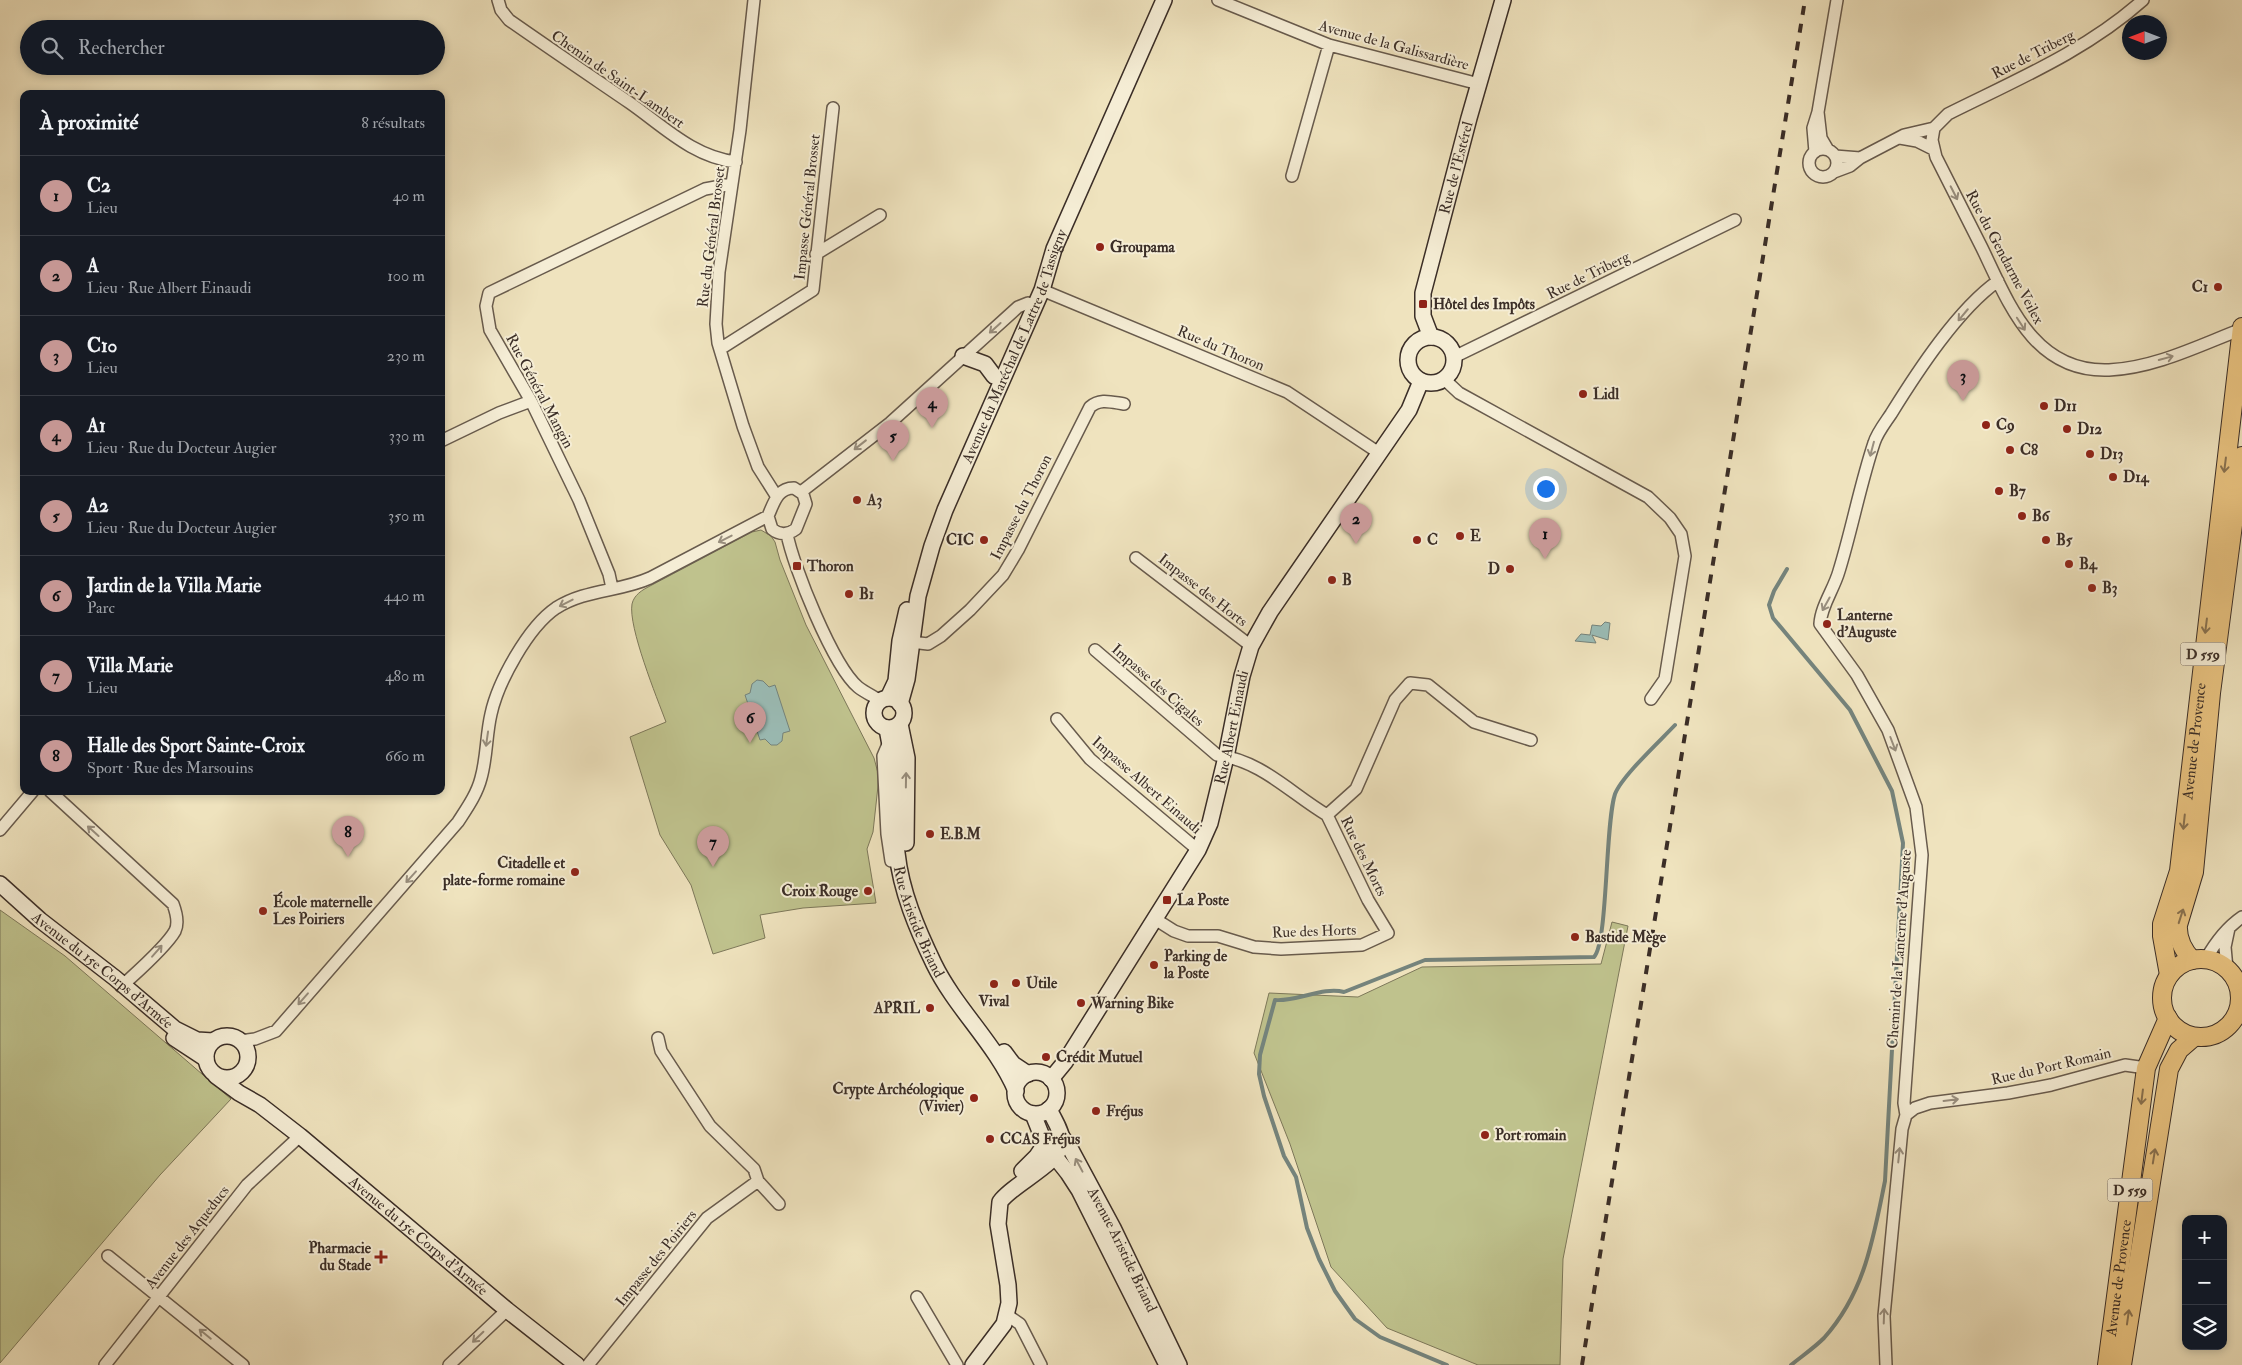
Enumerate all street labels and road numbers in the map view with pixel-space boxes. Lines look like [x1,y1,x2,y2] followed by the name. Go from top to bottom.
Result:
[1316,16,1471,75] street label: Avenue de la Galissardière
[1989,25,2078,83] street label: Rue de Triberg
[547,26,688,133] street label: Chemin de Saint-Lambert
[1435,119,1478,216] street label: Rue de l'Estérel
[790,133,826,281] street label: Impasse Général Brosset
[693,165,730,309] street label: Rue du Général Brosset
[1961,187,2048,328] street label: Rue du Gendarme Veilex
[957,226,1072,467] street label: Avenue du Maréchal de Lattre de Tassigny
[1544,247,1633,304] street label: Rue de Triberg
[1174,322,1267,375] street label: Rue du Thoron
[501,331,578,452] street label: Rue Général Mangin
[987,451,1057,564] street label: Impasse du Thoron
[1154,550,1251,632] street label: Impasse des Horts
[1107,640,1208,732] street label: Impasse des Cigales
[2180,642,2226,666] road number: D 559
[1211,668,1253,786] street label: Rue Albert Einaudi
[2178,682,2211,802] street label: Avenue de Provence
[1087,732,1206,839] street label: Impasse Albert Einaudi
[1336,813,1391,899] street label: Rue des Morts
[1883,849,1916,1049] street label: Chemin de la Lanterne d'Auguste
[889,864,949,982] street label: Rue Aristide Briand
[27,907,177,1033] street label: Avenue du 15e Corps d'Armée
[1271,921,1357,942] street label: Rue des Horts
[1989,1043,2113,1090] street label: Rue du Port Romain
[344,1171,492,1300] street label: Avenue du 15e Corps d'Armée
[2108,1178,2152,1202] road number: D 559
[140,1182,234,1294] street label: Avenue des Aqueducs
[1082,1183,1161,1316] street label: Avenue Aristide Briand
[612,1206,702,1311] street label: Impasse des Poiriers
[2102,1218,2136,1338] street label: Avenue de Provence

